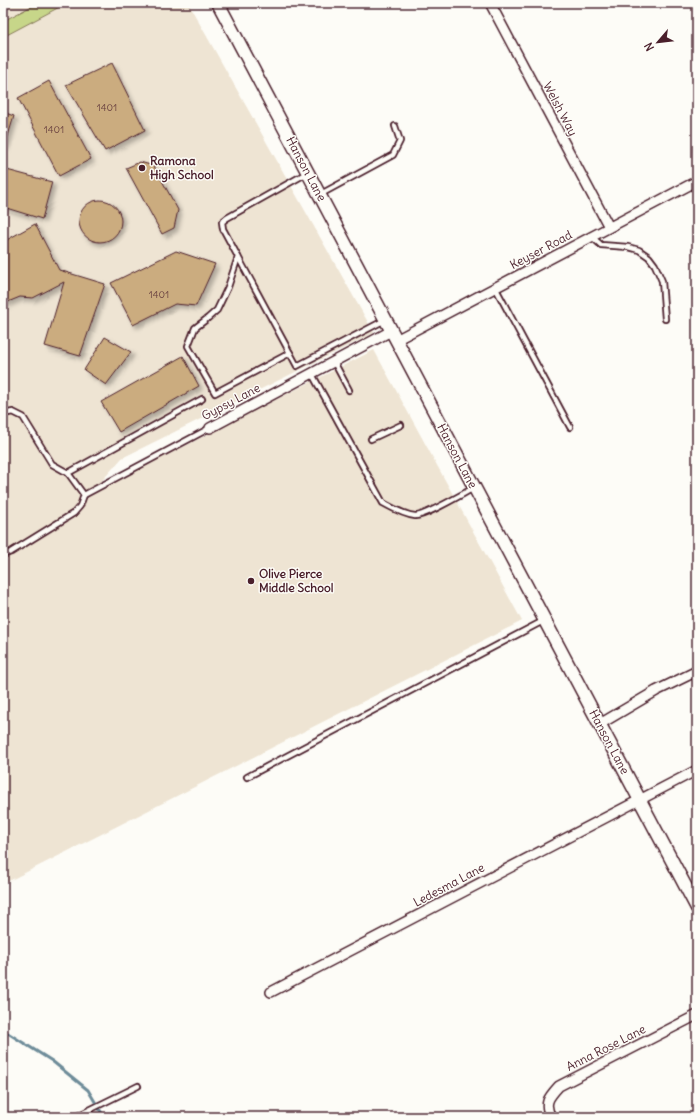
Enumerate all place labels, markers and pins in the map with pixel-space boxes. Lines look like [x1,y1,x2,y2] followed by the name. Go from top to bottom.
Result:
[150,153,214,183] place label: Ramona High School
[137,163,147,173] marker: Ramona High School
[259,566,334,595] place label: Olive Pierce Middle School
[246,576,256,586] marker: Olive Pierce Middle School

